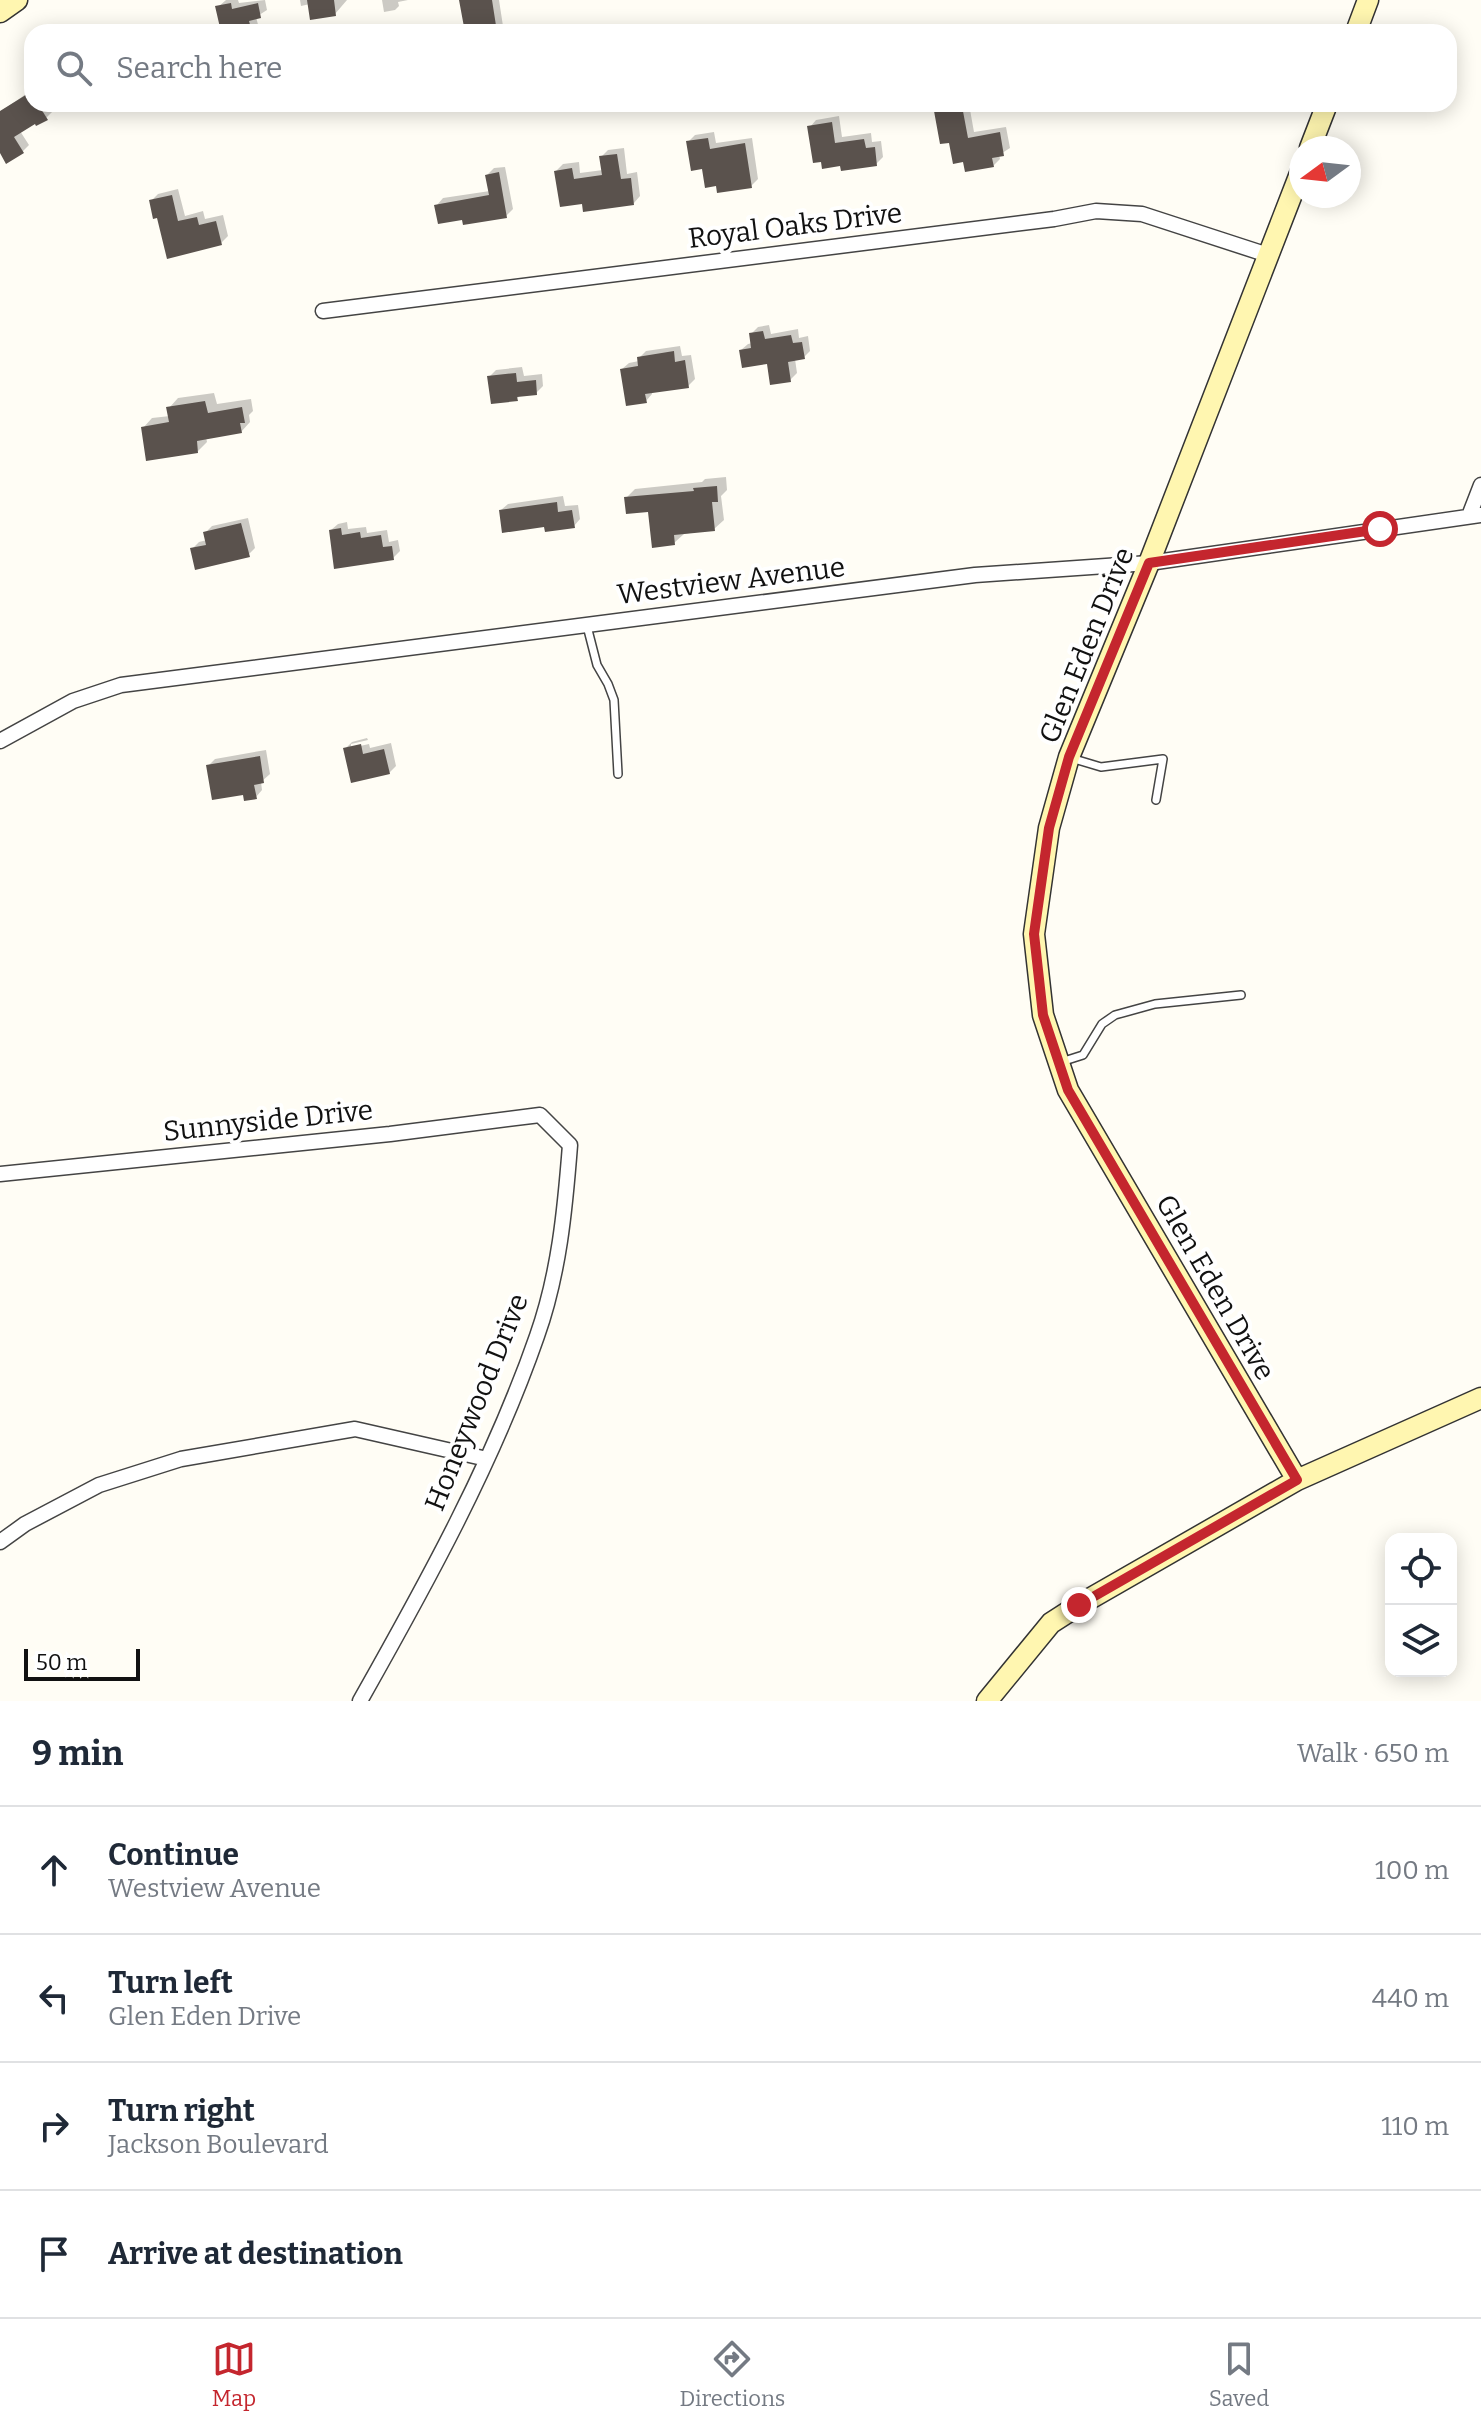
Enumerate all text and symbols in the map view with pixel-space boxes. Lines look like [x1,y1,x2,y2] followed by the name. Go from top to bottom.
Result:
[24,24,1457,112] search box
[52,46,96,90] icon: search
[116,50,283,86] text: Search here
[1289,136,1361,208] north arrow
[686,196,904,255] street label: Royal Oaks Drive
[1362,511,1398,547] route start
[1032,542,1141,748] street label: Glen Eden Drive
[615,550,847,611] street label: Westview Avenue
[162,1093,375,1148] street label: Sunnyside Drive
[1149,1189,1282,1386] street label: Glen Eden Drive
[418,1289,535,1515] street label: Honeywood Drive
[1385,1533,1457,1677] map controls
[1385,1533,1457,1605] button: locate
[1061,1587,1097,1623] route end
[1385,1605,1457,1677] button: layers
[24,1645,140,1681] scale bar
[36,1649,87,1676] text: 50 m
[32,1733,123,1774] text: 9 min
[1297,1738,1449,1769] text: Walk · 650 m
[108,1837,239,1873] text: Continue
[32,1848,76,1892] icon: ahead
[1375,1855,1449,1886] text: 100 m
[108,1873,321,1904] text: Westview Avenue
[108,1965,233,2001] text: Turn left
[32,1976,76,2020] icon: left
[1372,1983,1449,2014] text: 440 m
[108,2001,301,2032] text: Glen Eden Drive
[108,2093,255,2129] text: Turn right
[32,2104,76,2148] icon: right
[1381,2111,1449,2142] text: 110 m
[108,2129,329,2160] text: Jackson Boulevard
[32,2232,76,2276] icon: arrive
[108,2236,403,2272] text: Arrive at destination
[212,2337,256,2412] tab: Map
[680,2337,785,2412] tab: Directions
[1209,2337,1269,2412] tab: Saved

